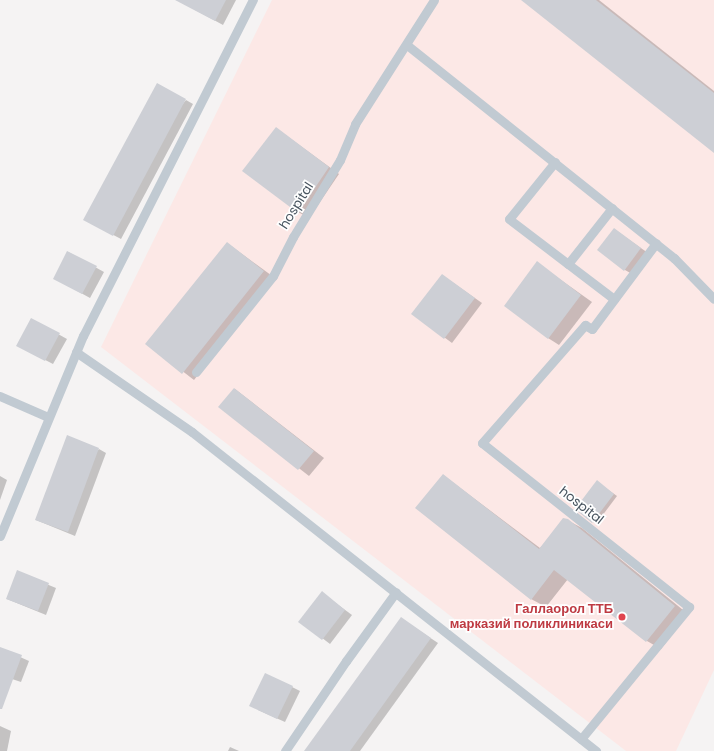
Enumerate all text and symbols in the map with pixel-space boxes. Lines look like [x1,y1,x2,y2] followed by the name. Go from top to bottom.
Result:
[277,180,317,232] street label: hospital
[556,484,606,528] street label: hospital
[450,602,613,633] place label: Галлаорол ТТБ марказий поликлиникаси
[616,611,628,623] marker: Галлаорол ТТБ марказий поликлиникаси

